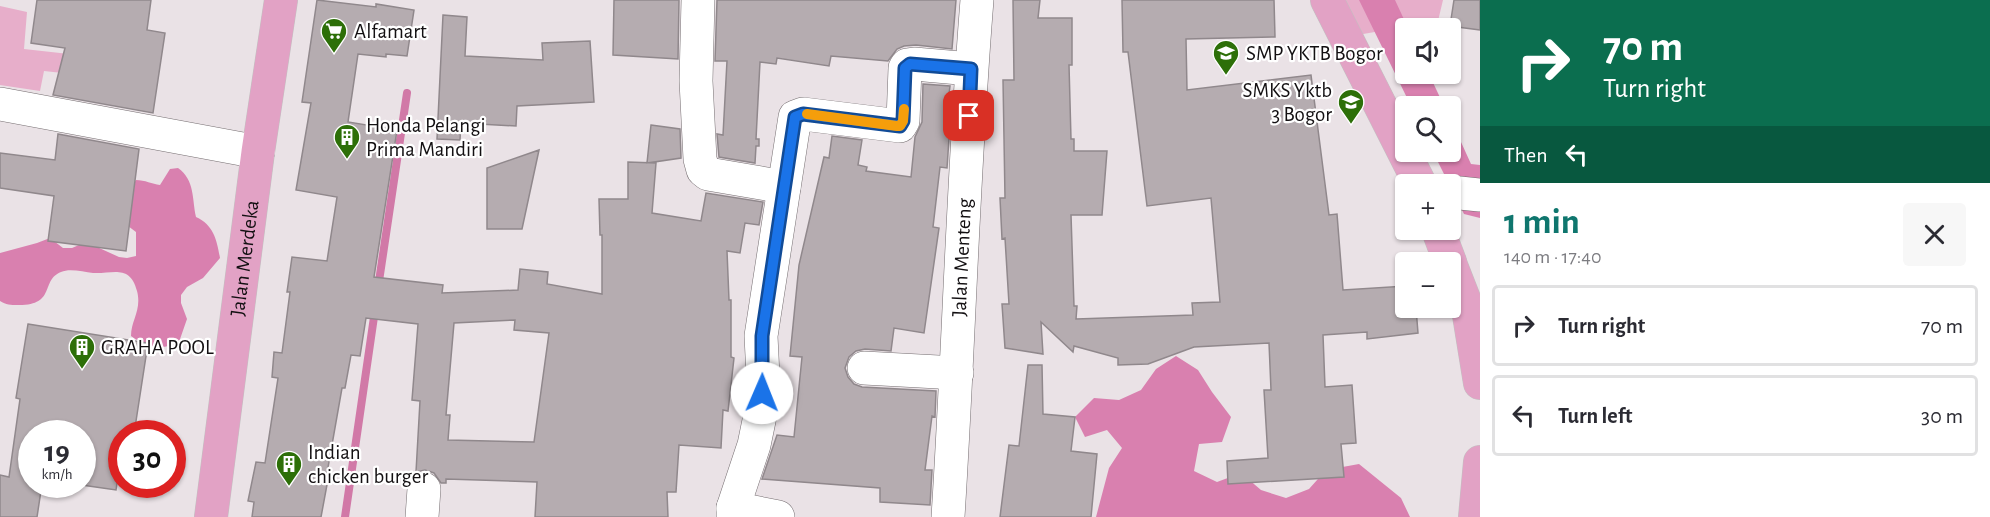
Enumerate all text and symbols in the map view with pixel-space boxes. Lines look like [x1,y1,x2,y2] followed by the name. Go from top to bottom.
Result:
[319,16,349,54] supermarket icon: Alfamart
[1395,18,1461,318] map controls
[1395,18,1461,84] button: sound
[354,21,427,42] place label: Alfamart
[1504,24,1582,102] icon: right
[1603,26,1683,68] text: 70 m
[1211,38,1241,76] school or university icon: SMP YKTB Bogor
[1246,43,1383,64] place label: SMP YKTB Bogor
[1603,75,1706,102] text: Turn right
[1243,80,1332,125] place label: SMKS Yktb 3 Bogor
[1336,87,1366,125] school or university icon: SMKS Yktb 3 Bogor
[943,90,994,141] pin
[1395,96,1461,162] button: search
[952,99,985,132] icon: arrive
[366,115,485,160] place label: Honda Pelangi Prima Mandiri
[332,122,362,160] building icon: Honda Pelangi Prima Mandiri
[1560,138,1593,171] icon: left
[1504,144,1548,166] text: Then
[1395,174,1461,240] button: +
[948,197,975,317] street label: Jalan Menteng
[226,199,262,317] street label: Jalan Merdeka
[1903,203,1966,266] button: close
[1504,204,1580,240] text: 1 min
[1504,247,1602,267] text: 140 m · 17:40
[1395,252,1461,318] button: −
[1507,309,1540,342] icon: right
[1558,315,1645,337] text: Turn right
[1921,315,1963,337] text: 70 m
[67,332,97,370] building icon: GRAHA POOL
[101,337,214,358] place label: GRAHA POOL
[730,361,794,425] position arrow
[1507,399,1540,432] icon: left
[1558,405,1632,427] text: Turn left
[1921,405,1963,427] text: 30 m
[108,420,186,498] speed limit sign: 30
[44,437,70,467] text: 19
[308,442,428,487] place label: Indian chicken burger
[274,449,304,487] building icon: Indian chicken burger
[42,467,72,482] text: km/h

